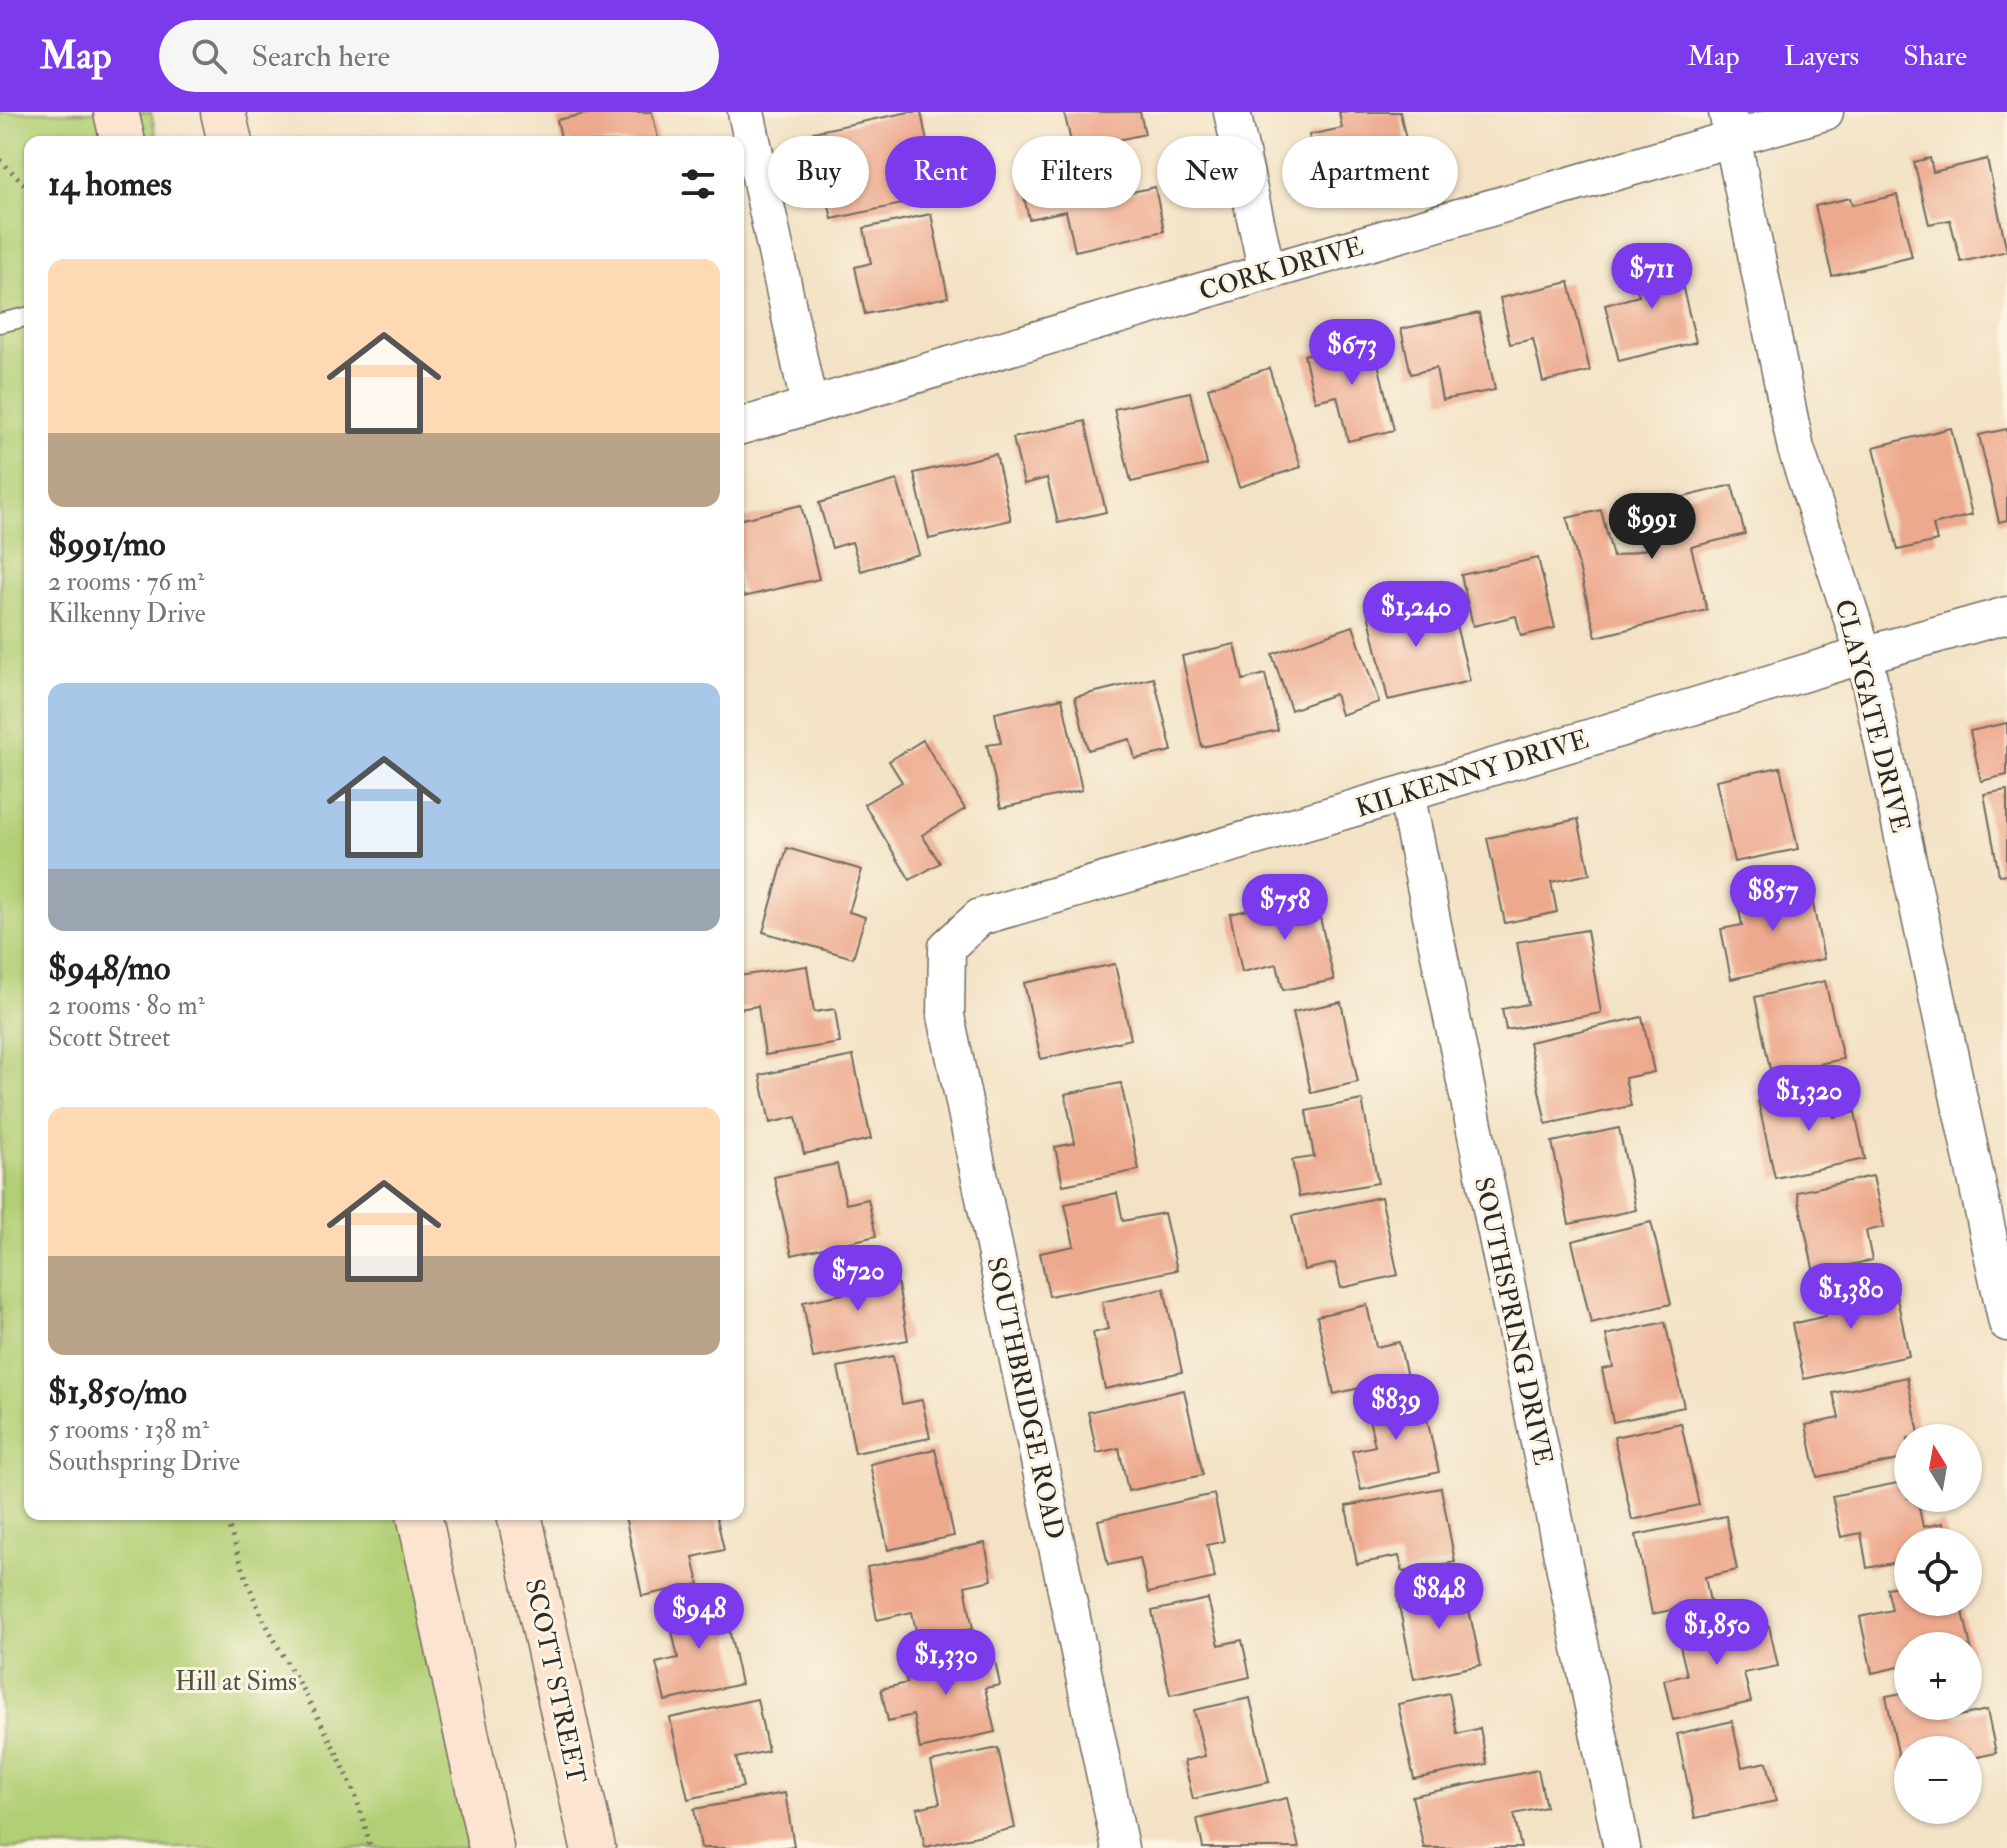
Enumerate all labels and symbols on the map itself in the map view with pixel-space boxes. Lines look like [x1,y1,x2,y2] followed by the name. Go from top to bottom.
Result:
[1196,230,1367,308] street label: CORK DRIVE
[1605,243,1699,311] pin: $711
[1305,319,1399,387] pin: $673
[1605,493,1699,561] pin: $991
[1351,581,1481,649] pin: $1,240
[1828,596,1916,836] street label: CLAYGATE DRIVE
[1352,723,1593,825] street label: KILKENNY DRIVE
[1726,865,1820,933] pin: $857
[1238,874,1332,942] pin: $758
[1744,1065,1874,1133] pin: $1,320
[1467,1174,1559,1468] street label: SOUTHSPRING DRIVE
[811,1245,905,1313] pin: $720
[979,1254,1071,1542] street label: SOUTHBRIDGE ROAD
[1786,1263,1916,1331] pin: $1,380
[1349,1374,1443,1442] pin: $839
[1894,1424,1982,1512] north arrow
[1392,1563,1486,1631] pin: $848
[518,1576,592,1786] street label: SCOTT STREET
[652,1583,746,1651] pin: $948
[1652,1599,1782,1667] pin: $1,850
[881,1629,1011,1697] pin: $1,330
[175,1666,297,1698] park label: Hill at Sims

